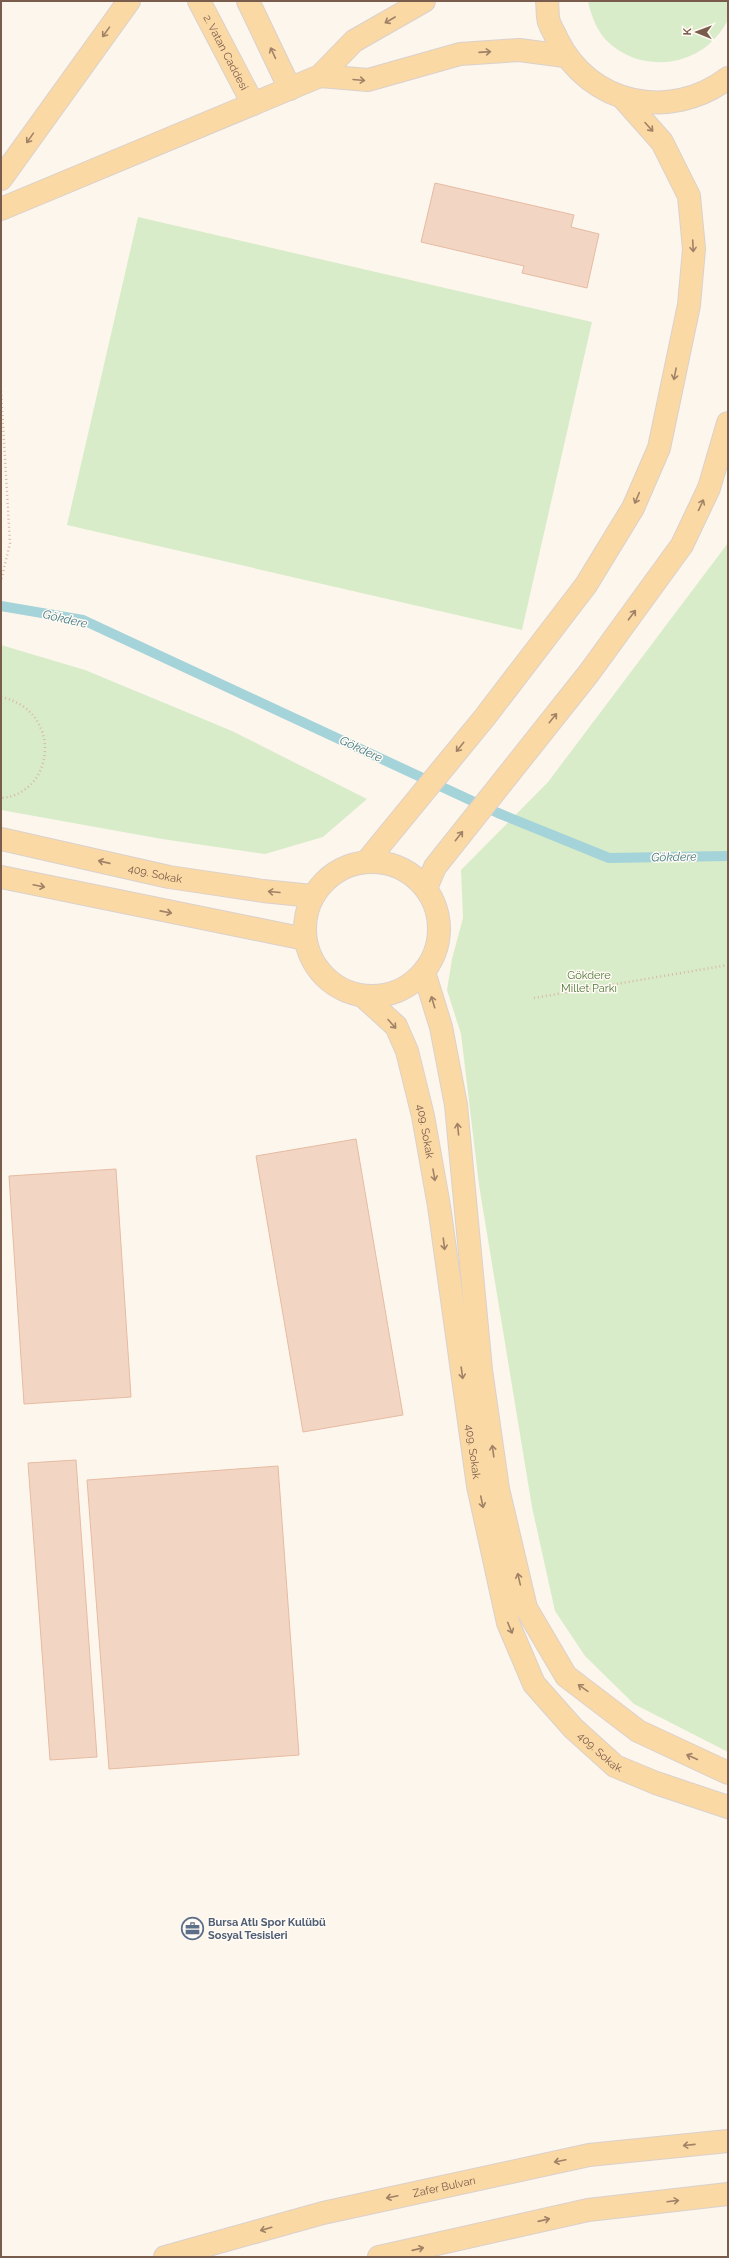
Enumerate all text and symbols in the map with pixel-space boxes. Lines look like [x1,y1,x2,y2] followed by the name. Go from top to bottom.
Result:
[201,12,251,92] street label: 2. Vatan Caddesi
[677,12,717,52] north arrow
[384,17,396,25] one-way arrow
[102,27,110,38] one-way arrow
[681,27,694,36] text: K
[269,48,276,60] one-way arrow
[478,49,491,56] one-way arrow
[352,76,365,83] one-way arrow
[645,122,654,132] one-way arrow
[26,132,34,143] one-way arrow
[690,239,697,252] one-way arrow
[671,367,679,380] one-way arrow
[633,492,641,504] one-way arrow
[698,500,705,512] one-way arrow
[41,607,89,631] water label: Gökdere
[628,610,637,621] one-way arrow
[548,712,557,723] one-way arrow
[337,733,385,765] water label: Gökdere
[456,741,464,752] one-way arrow
[455,831,463,842] one-way arrow
[651,850,697,864] water label: Gökdere
[98,858,111,866] one-way arrow
[127,861,183,885] street label: 409. Sokak
[32,882,45,890] one-way arrow
[268,889,281,896] one-way arrow
[159,909,172,917] one-way arrow
[561,969,617,995] park label: Gökdere Millet Parkı
[429,996,436,1009] one-way arrow
[388,1019,397,1029] one-way arrow
[414,1103,437,1160] street label: 409. Sokak
[455,1123,462,1136] one-way arrow
[430,1168,438,1181] one-way arrow
[440,1237,448,1250] one-way arrow
[458,1366,466,1379] one-way arrow
[463,1424,483,1480] street label: 409. Sokak
[489,1445,497,1458] one-way arrow
[478,1495,486,1508] one-way arrow
[515,1572,523,1585] one-way arrow
[507,1622,515,1634] one-way arrow
[578,1684,589,1692] one-way arrow
[575,1729,624,1775] street label: 409. Sokak
[687,1753,699,1761] one-way arrow
[179,1915,205,1941] office icon: Bursa Atlı Spor Kulübü Sosyal Tesisleri
[208,1916,326,1942] place label: Bursa Atlı Spor Kulübü Sosyal Tesisleri
[683,2141,696,2149] one-way arrow
[554,2158,567,2166] one-way arrow
[412,2173,477,2200] street label: Zafer Bulvarı
[386,2194,399,2202] one-way arrow
[666,2197,679,2204] one-way arrow
[538,2216,551,2224] one-way arrow
[260,2226,273,2233] one-way arrow
[411,2244,424,2252] one-way arrow

